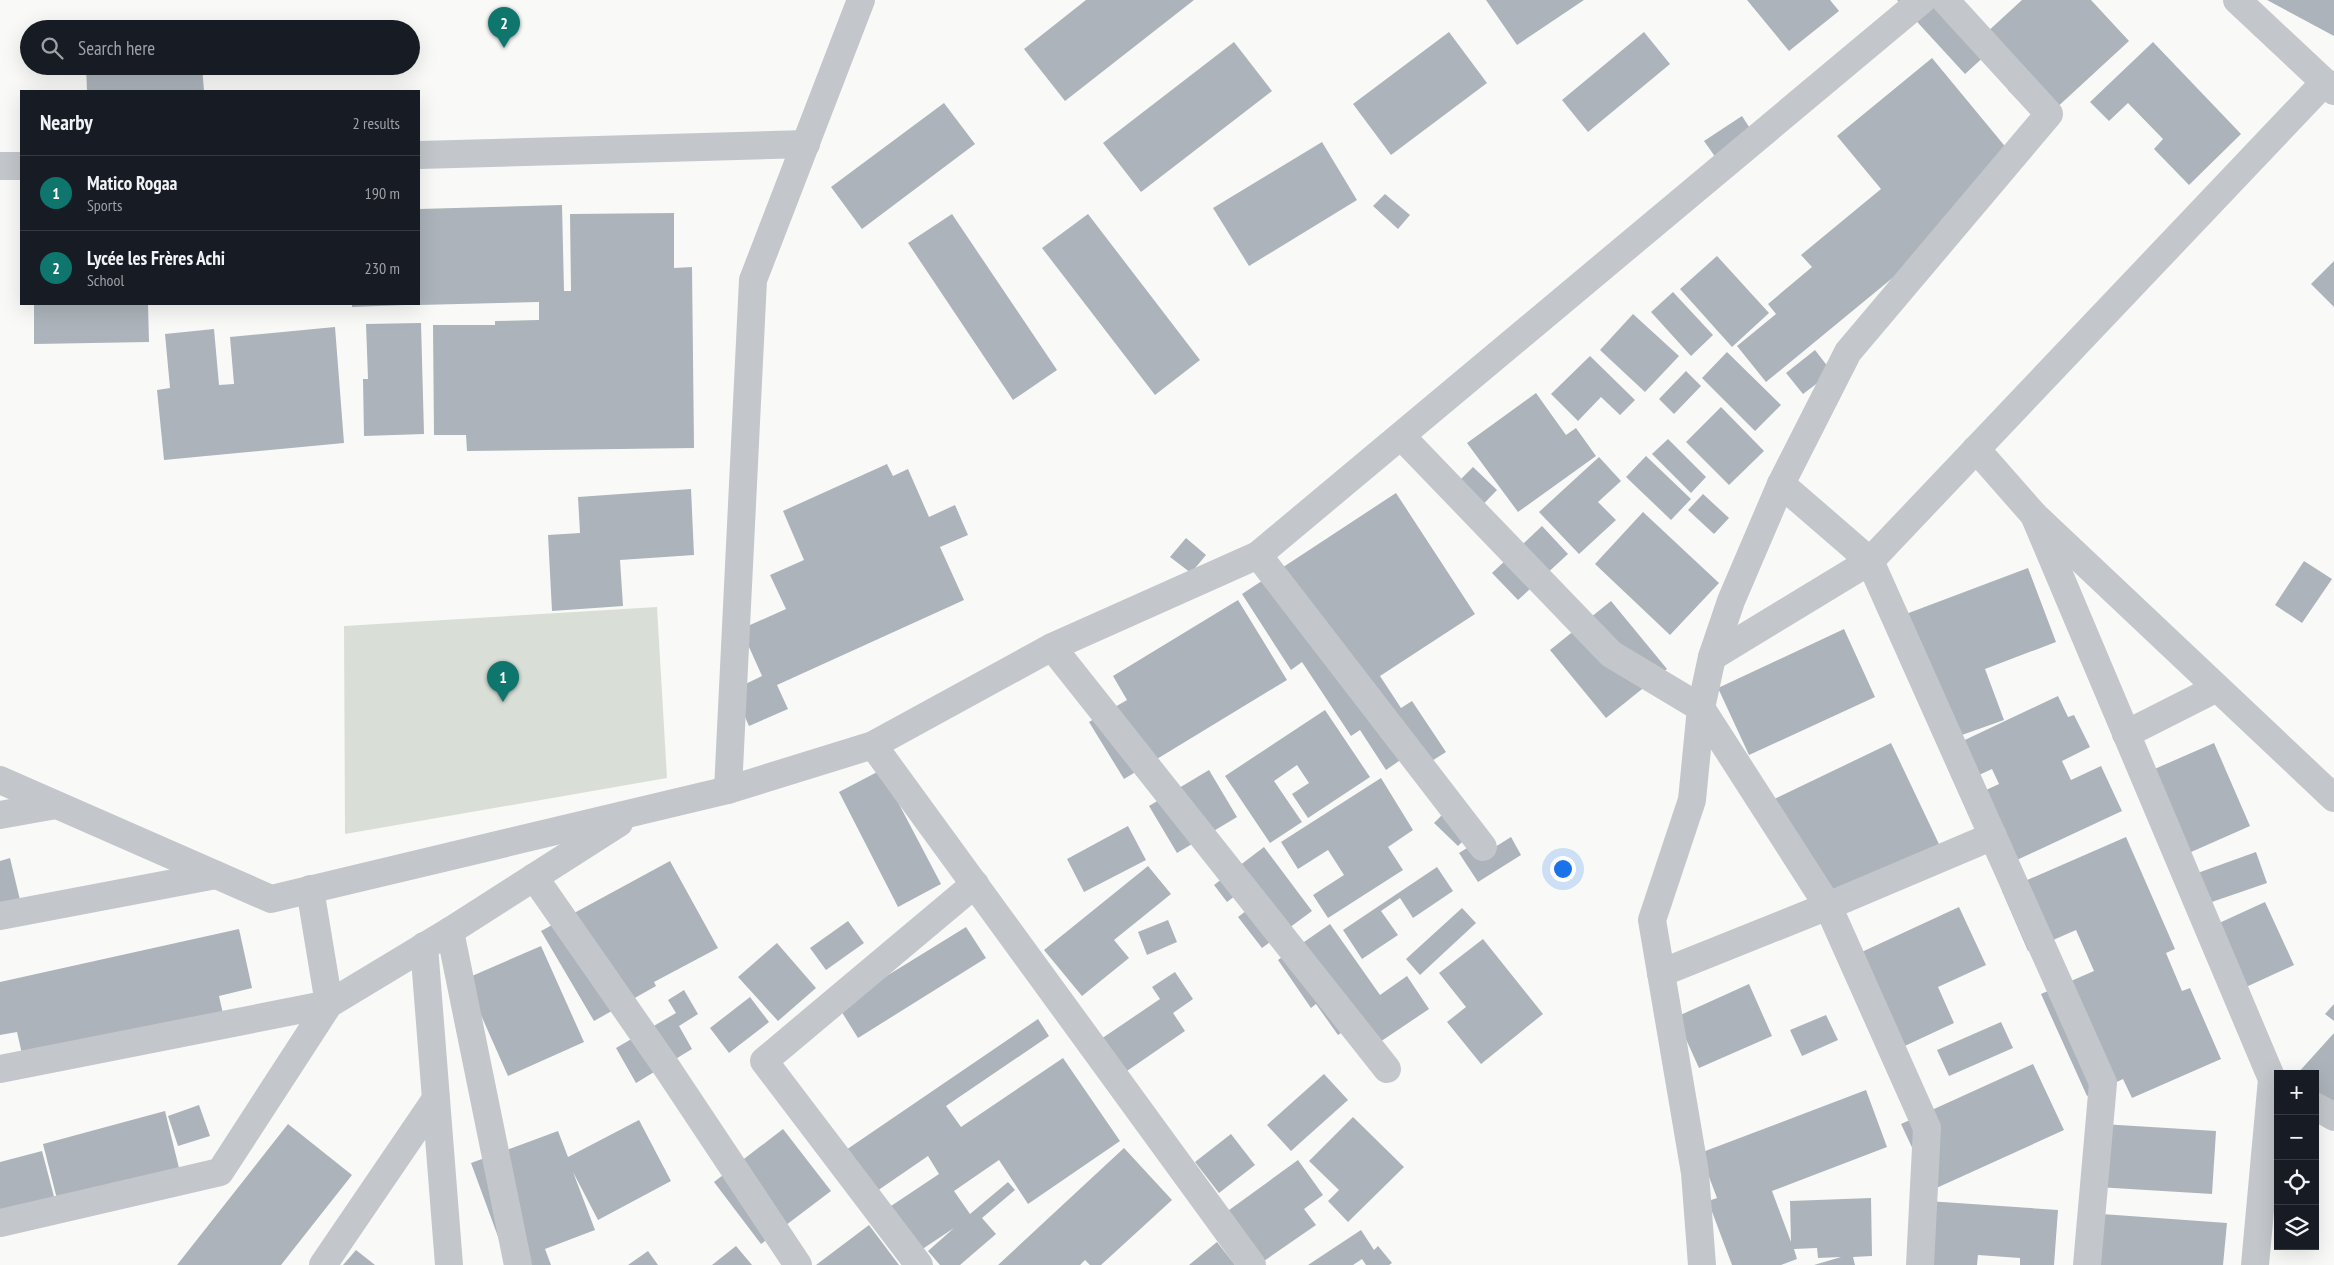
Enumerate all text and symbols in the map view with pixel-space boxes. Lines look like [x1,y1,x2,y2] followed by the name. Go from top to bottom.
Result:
[488,7,520,48] pin: 2
[20,20,420,75] search box
[38,34,66,62] icon: search
[78,36,155,60] text: Search here
[40,109,93,136] text: Nearby
[353,113,400,133] text: 2 results
[87,171,177,195] text: Matico Rogaa
[52,183,60,203] text: 1
[365,183,400,203] text: 190 m
[87,195,122,215] text: Sports
[87,246,225,270] text: Lycée les Frères Achi
[52,258,60,278] text: 2
[365,258,400,278] text: 230 m
[87,270,124,290] text: School
[487,661,519,702] pin: 1
[1550,856,1576,882] your location
[2274,1070,2319,1250] map controls
[2274,1070,2319,1115] button: +
[2274,1115,2319,1160] button: −
[2274,1160,2319,1205] button: locate
[2274,1205,2319,1250] button: layers

